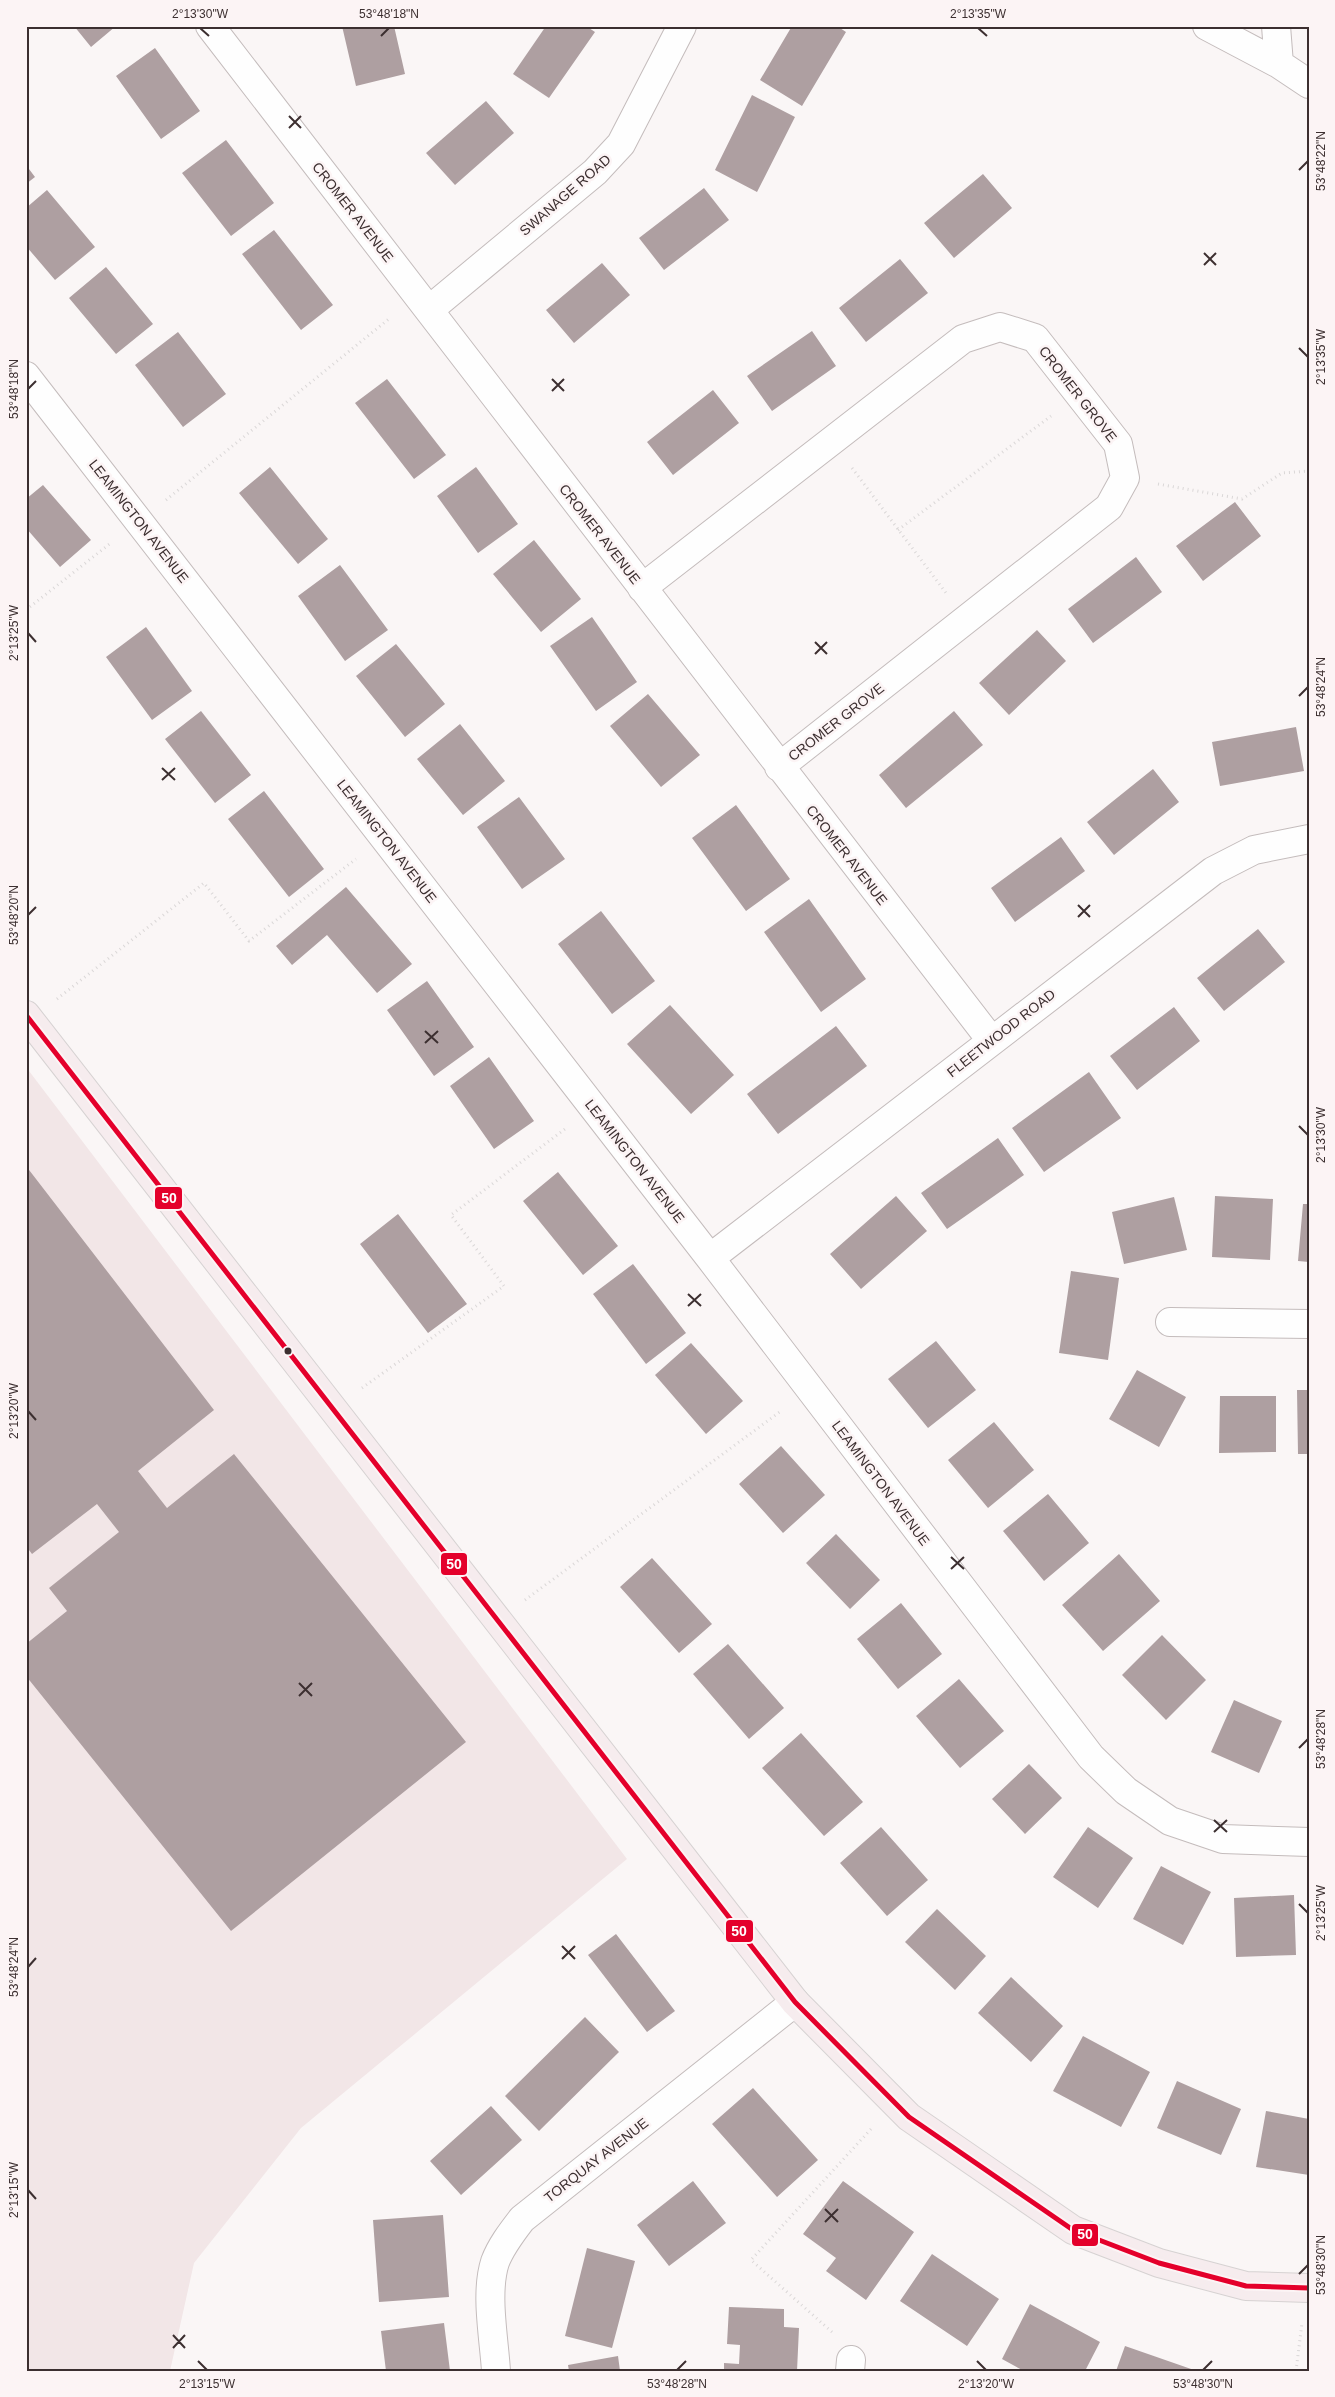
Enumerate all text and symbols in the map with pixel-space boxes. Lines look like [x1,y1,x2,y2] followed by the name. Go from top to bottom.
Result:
[172,7,229,21] text: 2°13'30"W
[359,7,419,21] text: 53°48'18"N
[950,7,1007,21] text: 2°13'35"W
[1314,131,1328,191] text: 53°48'22"N
[516,151,614,239] street label: SWANAGE ROAD
[309,159,397,265] street label: CROMER AVENUE
[1314,328,1328,385] text: 2°13'35"W
[1036,343,1120,445] street label: CROMER GROVE
[7,359,21,419] text: 53°48'18"N
[86,456,192,586] street label: LEAMINGTON AVENUE
[556,481,644,587] street label: CROMER AVENUE
[7,604,21,661] text: 2°13'25"W
[1314,657,1328,717] text: 53°48'24"N
[785,680,887,764] street label: CROMER GROVE
[334,776,440,906] street label: LEAMINGTON AVENUE
[803,802,891,908] street label: CROMER AVENUE
[7,885,21,945] text: 53°48'20"N
[944,986,1058,1080] street label: FLEETWOOD ROAD
[582,1096,688,1226] street label: LEAMINGTON AVENUE
[1314,1106,1328,1163] text: 2°13'30"W
[154,1186,183,1210] line badge: 50
[161,1190,177,1206] text: 50
[283,1346,293,1356] unlabelled marker
[7,1382,21,1439] text: 2°13'20"W
[829,1418,933,1548] street label: LEAMINGTON AVENUE
[440,1552,468,1576] line badge: 50
[446,1556,462,1572] text: 50
[1314,1709,1328,1769] text: 53°48'28"N
[1314,1884,1328,1941] text: 2°13'25"W
[725,1919,754,1943] line badge: 50
[731,1923,747,1939] text: 50
[7,1937,21,1997] text: 53°48'24"N
[541,2114,651,2206] street label: TORQUAY AVENUE
[7,2161,21,2218] text: 2°13'15"W
[1071,2223,1099,2247] line badge: 50
[1077,2226,1093,2242] text: 50
[1314,2235,1328,2295] text: 53°48'30"N
[179,2377,236,2391] text: 2°13'15"W
[647,2377,707,2391] text: 53°48'28"N
[958,2377,1015,2391] text: 2°13'20"W
[1173,2377,1233,2391] text: 53°48'30"N

